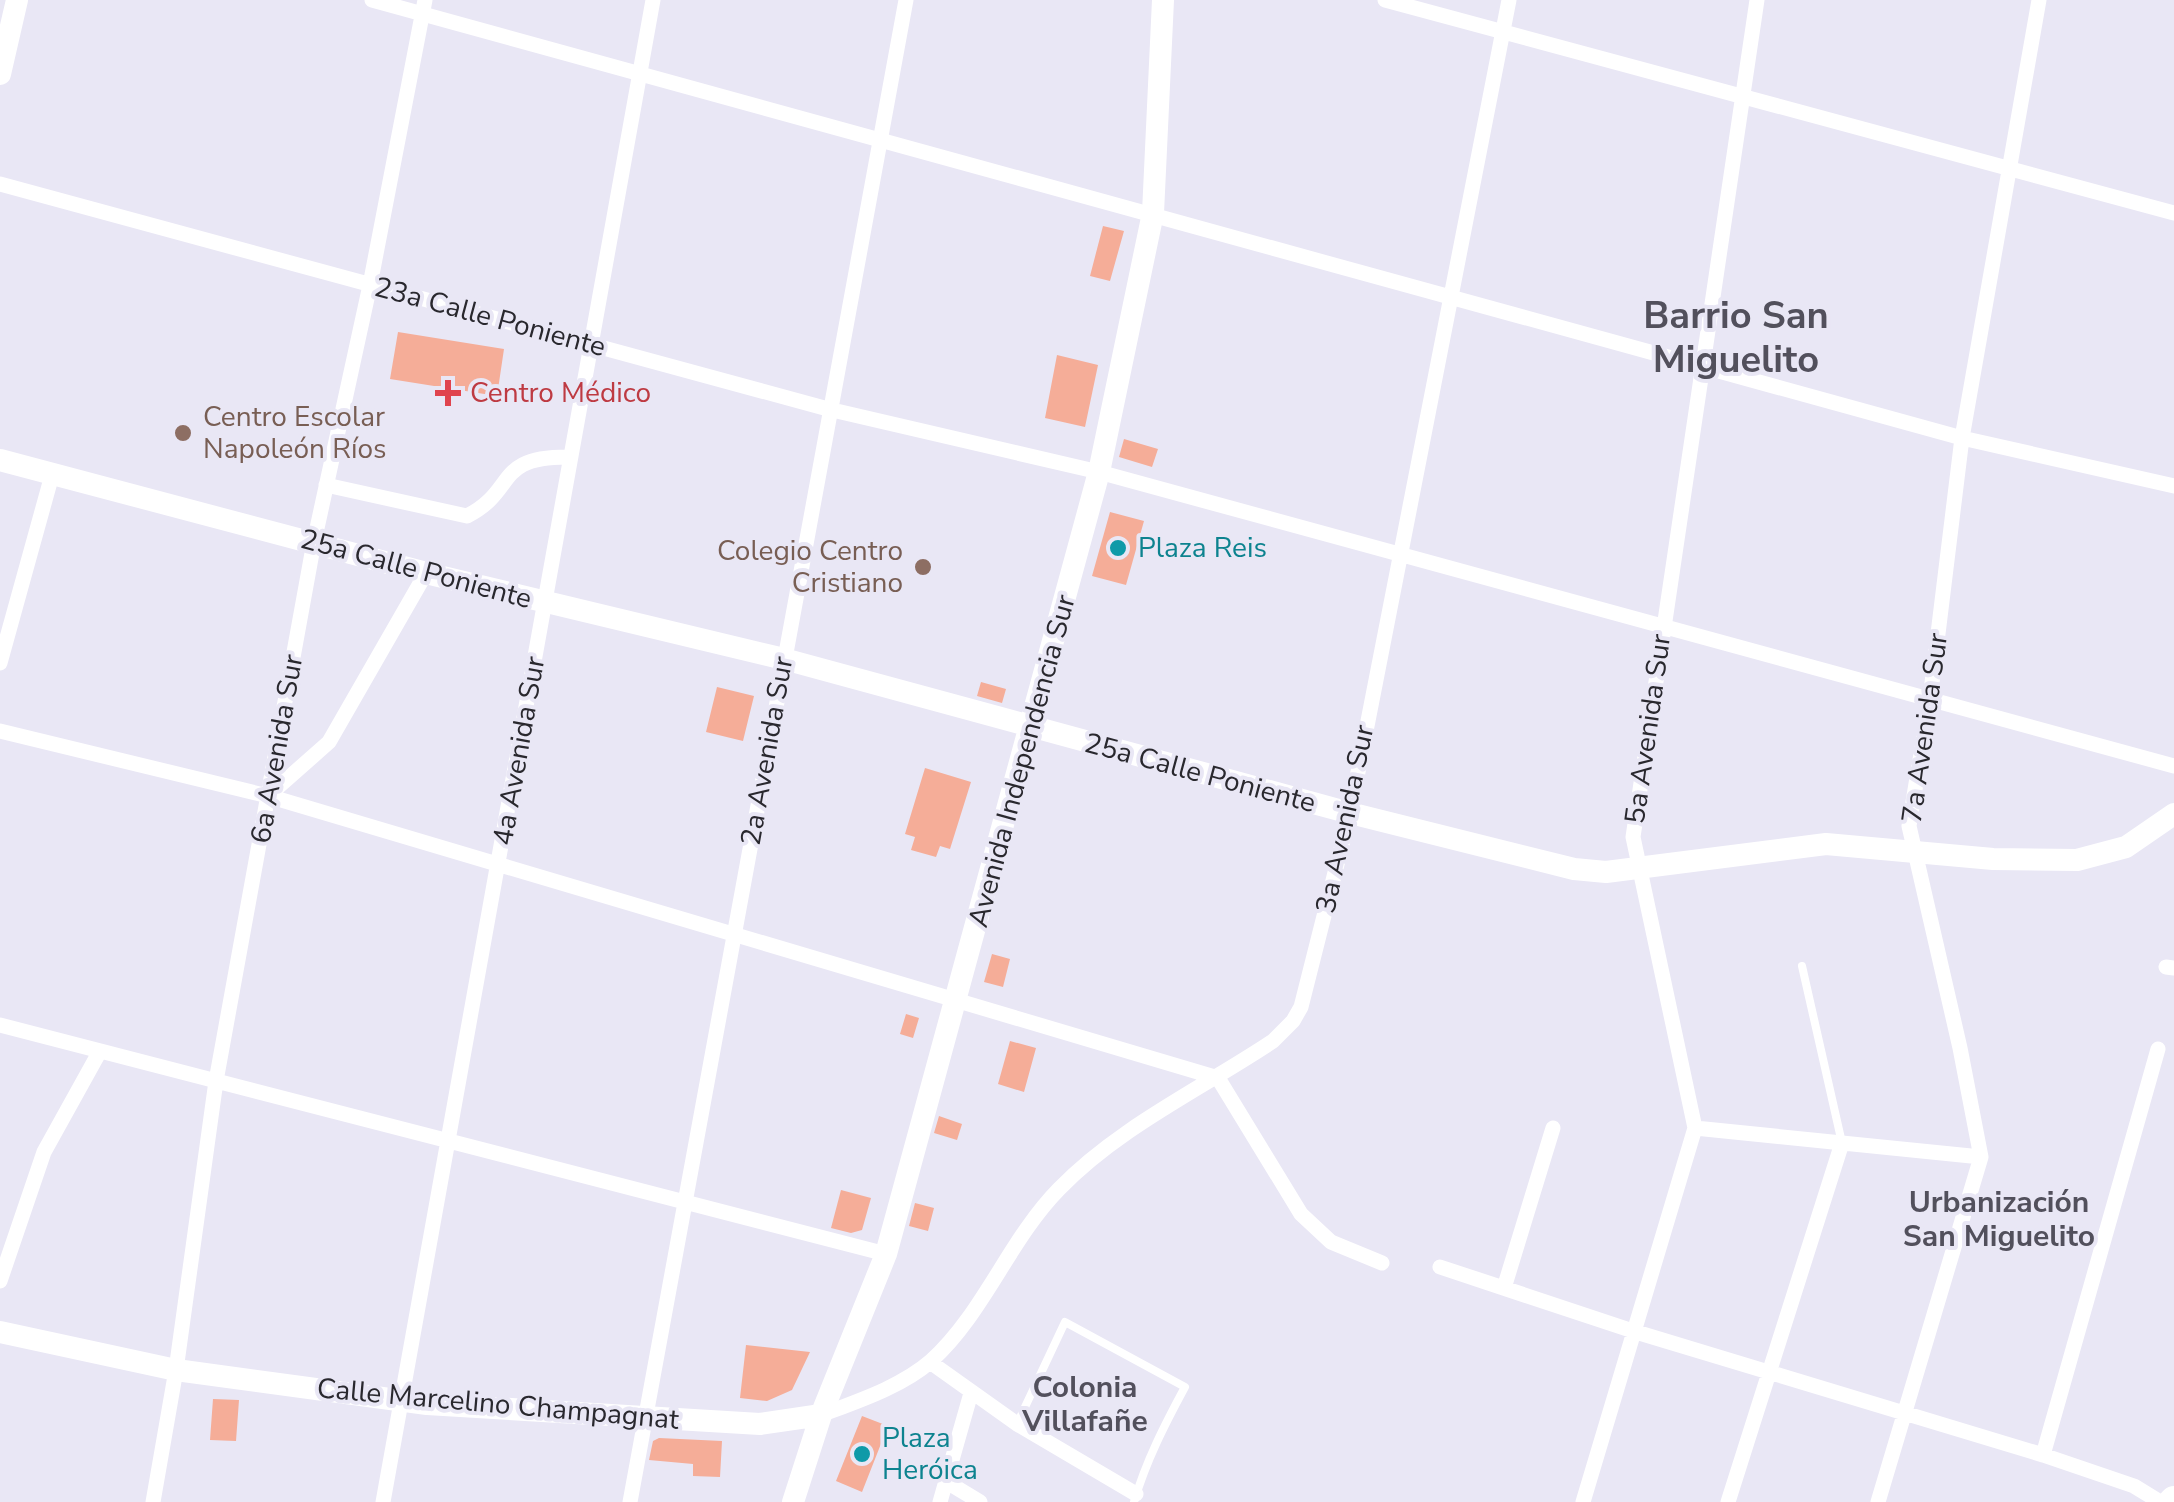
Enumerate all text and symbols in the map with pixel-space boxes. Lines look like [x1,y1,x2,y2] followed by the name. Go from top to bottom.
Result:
[370,268,610,366] street label: 23a Calle Poniente
[1643,290,1829,385] district label: Barrio San Miguelito
[470,374,651,412] place label: Centro Médico
[435,380,461,406] marker: Centro Médico
[203,398,386,468] place label: Centro Escolar Napoleón Ríos
[172,422,194,444] marker: Centro Escolar Napoleón Ríos
[296,520,536,618] street label: 25a Calle Poniente
[1138,529,1267,567] place label: Plaza Reis
[717,532,903,602] place label: Colegio Centro Cristiano
[1107,537,1129,559] marker: Plaza Reis
[912,556,934,578] marker: Colegio Centro Cristiano
[959,591,1085,931] street label: Avenida Independencia Sur
[1893,631,1957,825] street label: 7a Avenida Sur
[1616,632,1680,826] street label: 5a Avenida Sur
[242,651,312,847] street label: 6a Avenida Sur
[484,653,554,849] street label: 4a Avenida Sur
[732,653,802,849] street label: 2a Avenida Sur
[1307,721,1383,917] street label: 3a Avenida Sur
[1080,724,1320,822] street label: 25a Calle Poniente
[1903,1182,2095,1257] district label: Urbanización San Miguelito
[1021,1367,1148,1442] district label: Colonia Villafañe
[315,1369,681,1439] street label: Calle Marcelino Champagnat
[882,1419,978,1489] place label: Plaza Heróica
[851,1443,873,1465] marker: Plaza Heróica

